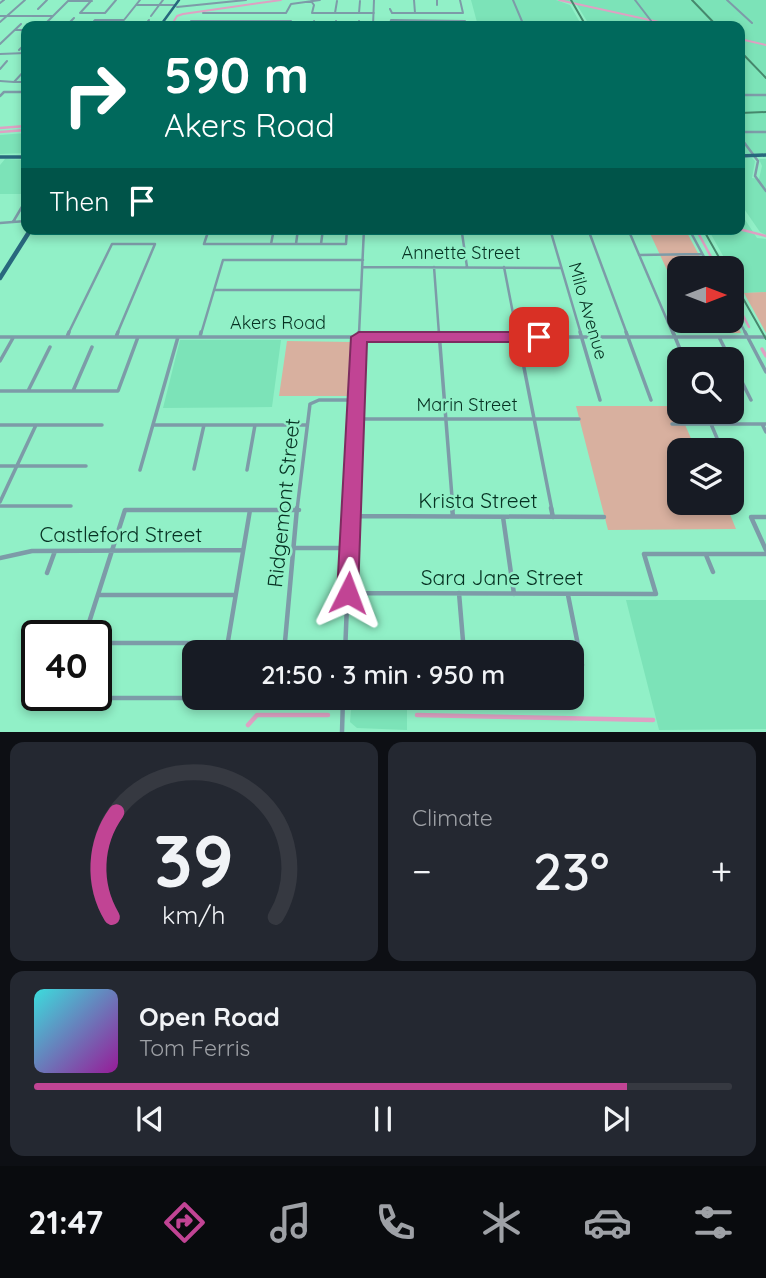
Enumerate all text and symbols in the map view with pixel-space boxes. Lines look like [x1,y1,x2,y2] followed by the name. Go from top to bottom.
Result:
[164,44,309,105] text: 590 m
[49,49,140,140] icon: right
[164,105,335,145] text: Akers Road
[123,182,161,220] icon: arrive
[49,185,109,218] text: Then
[401,241,521,264] street label: Annette Street
[667,256,744,332] north arrow
[667,256,744,515] map controls
[564,260,613,362] street label: Milo Avenue
[509,307,569,367] pin
[230,311,326,334] street label: Akers Road
[520,318,558,356] icon: arrive
[667,347,744,424] button: search
[416,393,518,416] street label: Marin Street
[261,417,305,589] street label: Ridgemont Street
[667,438,744,515] button: layers
[418,487,538,513] street label: Krista Street
[40,521,202,547] street label: Castleford Street
[311,556,385,630] position arrow
[421,564,583,590] street label: Sara Jane Street
[21,620,112,711] speed limit sign: 40
[261,658,505,691] text: 21:50 · 3 min · 950 m
[412,803,493,832] text: Climate
[154,815,234,906] text: 39
[533,838,609,903] text: 23°
[412,847,432,895] text: −
[711,847,732,895] text: +
[162,899,226,930] text: km/h
[139,1000,280,1033] text: Open Road
[139,1033,250,1062] text: Tom Ferris
[131,1100,169,1138] icon: previous
[364,1100,402,1138] icon: pause
[597,1100,635,1138] icon: next
[160,1198,209,1247] icon: directions
[266,1198,315,1247] icon: music
[371,1198,420,1247] icon: phone
[477,1198,526,1247] icon: climate
[583,1198,632,1247] icon: car
[689,1198,738,1247] icon: filters
[28,1202,103,1242] text: 21:47

